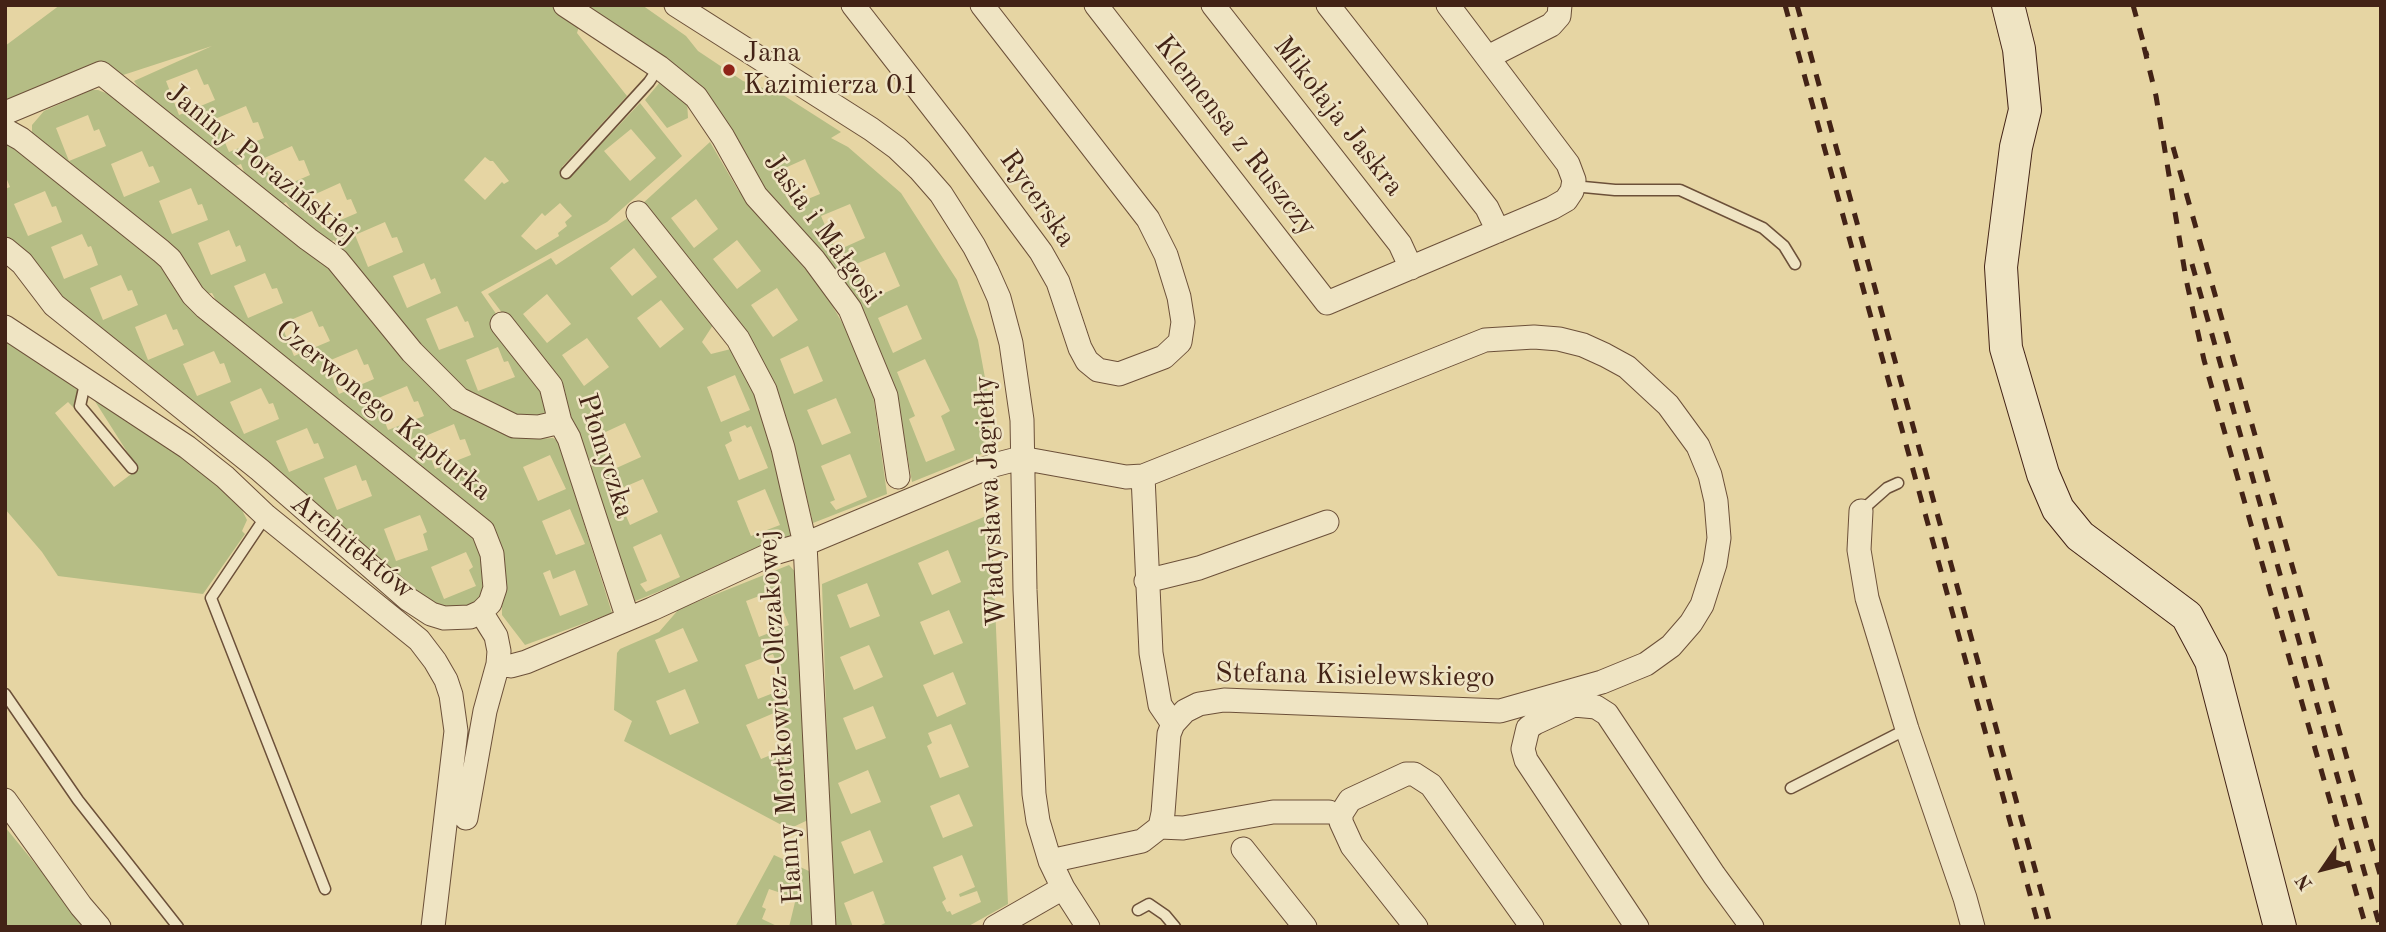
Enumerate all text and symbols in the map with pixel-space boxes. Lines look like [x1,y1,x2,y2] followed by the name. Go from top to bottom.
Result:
[1146,29,1324,243] street label: Klemensa z Ruszczy
[1265,31,1411,203] street label: Mikołaja Jaskra
[743,37,919,103] place label: Jana Kazimierza 01
[721,62,737,78] marker: Jana Kazimierza 01
[158,76,364,252] street label: Janiny Porazińskiej
[992,144,1082,254] street label: Rycerska
[756,147,888,311] street label: Jasia i Małgosi
[268,313,498,509] street label: Czerwonego Kapturka
[968,375,1014,627] street label: Władysława Jagiełły
[569,389,641,523] street label: Płomyczka
[283,487,421,607] street label: Architektów
[751,529,811,905] street label: Hanny Mortkowicz-Olczakowej
[1215,657,1495,695] street label: Stefana Kisielewskiego
[2288,834,2358,904] north arrow
[2293,870,2317,893] text: N

